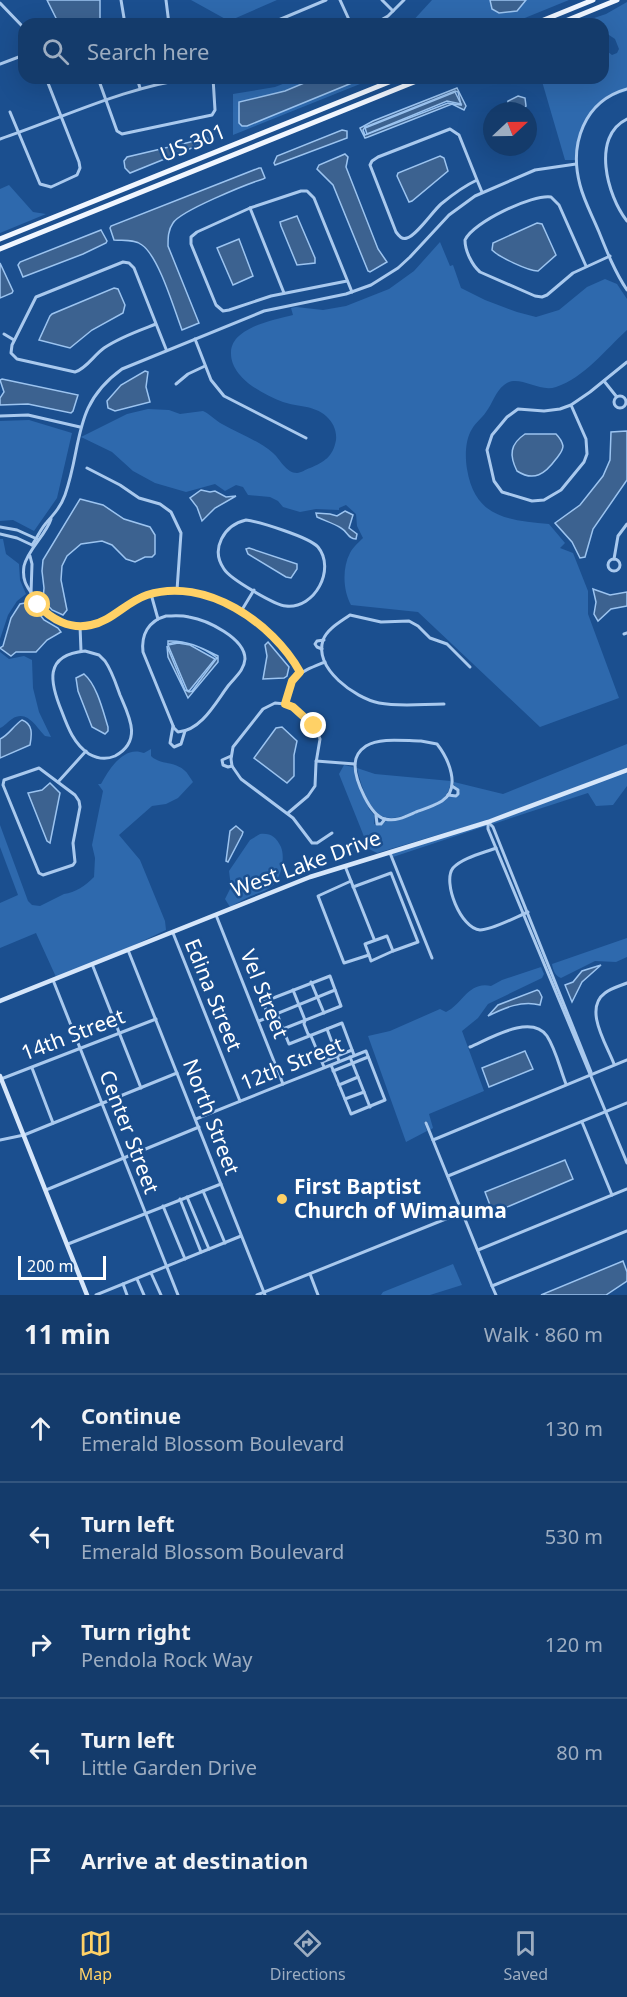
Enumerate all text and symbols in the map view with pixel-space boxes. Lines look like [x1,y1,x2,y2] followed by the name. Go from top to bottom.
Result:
[18,18,609,84] search box
[39,35,72,68] icon: search
[87,36,209,66] text: Search here
[483,102,537,156] north arrow
[156,116,230,168] street label: US 301
[24,591,50,617] route start
[300,712,326,738] route end
[227,823,384,903] street label: West Lake Drive
[179,934,249,1055] street label: Edina Street
[234,945,296,1043] street label: Vel Street
[17,1001,129,1067] street label: 14th Street
[236,1030,348,1096] street label: 12th Street
[177,1055,247,1179] street label: North Street
[94,1066,166,1198] street label: Center Street
[294,1172,507,1224] place label: First Baptist Church of Wimauma
[275,1192,289,1206] marker: First Baptist Church of Wimauma
[18,1253,106,1280] scale bar
[27,1255,74,1277] text: 200 m
[24,1316,111,1352] text: 11 min
[484,1321,603,1348] text: Walk · 860 m
[81,1400,181,1430] text: Continue
[24,1412,57,1445] icon: ahead
[545,1415,603,1442] text: 130 m
[81,1430,344,1457] text: Emerald Blossom Boulevard
[81,1508,175,1538] text: Turn left
[24,1520,57,1553] icon: left
[545,1523,603,1550] text: 530 m
[81,1538,344,1565] text: Emerald Blossom Boulevard
[81,1616,191,1646] text: Turn right
[24,1628,57,1661] icon: right
[545,1631,603,1658] text: 120 m
[81,1646,252,1673] text: Pendola Rock Way
[81,1724,175,1754] text: Turn left
[24,1736,57,1769] icon: left
[556,1739,603,1766] text: 80 m
[81,1754,257,1781] text: Little Garden Drive
[24,1844,57,1877] icon: arrive
[81,1845,308,1875] text: Arrive at destination
[79,1927,112,1985] tab: Map
[270,1927,346,1985] tab: Directions
[503,1927,548,1985] tab: Saved

